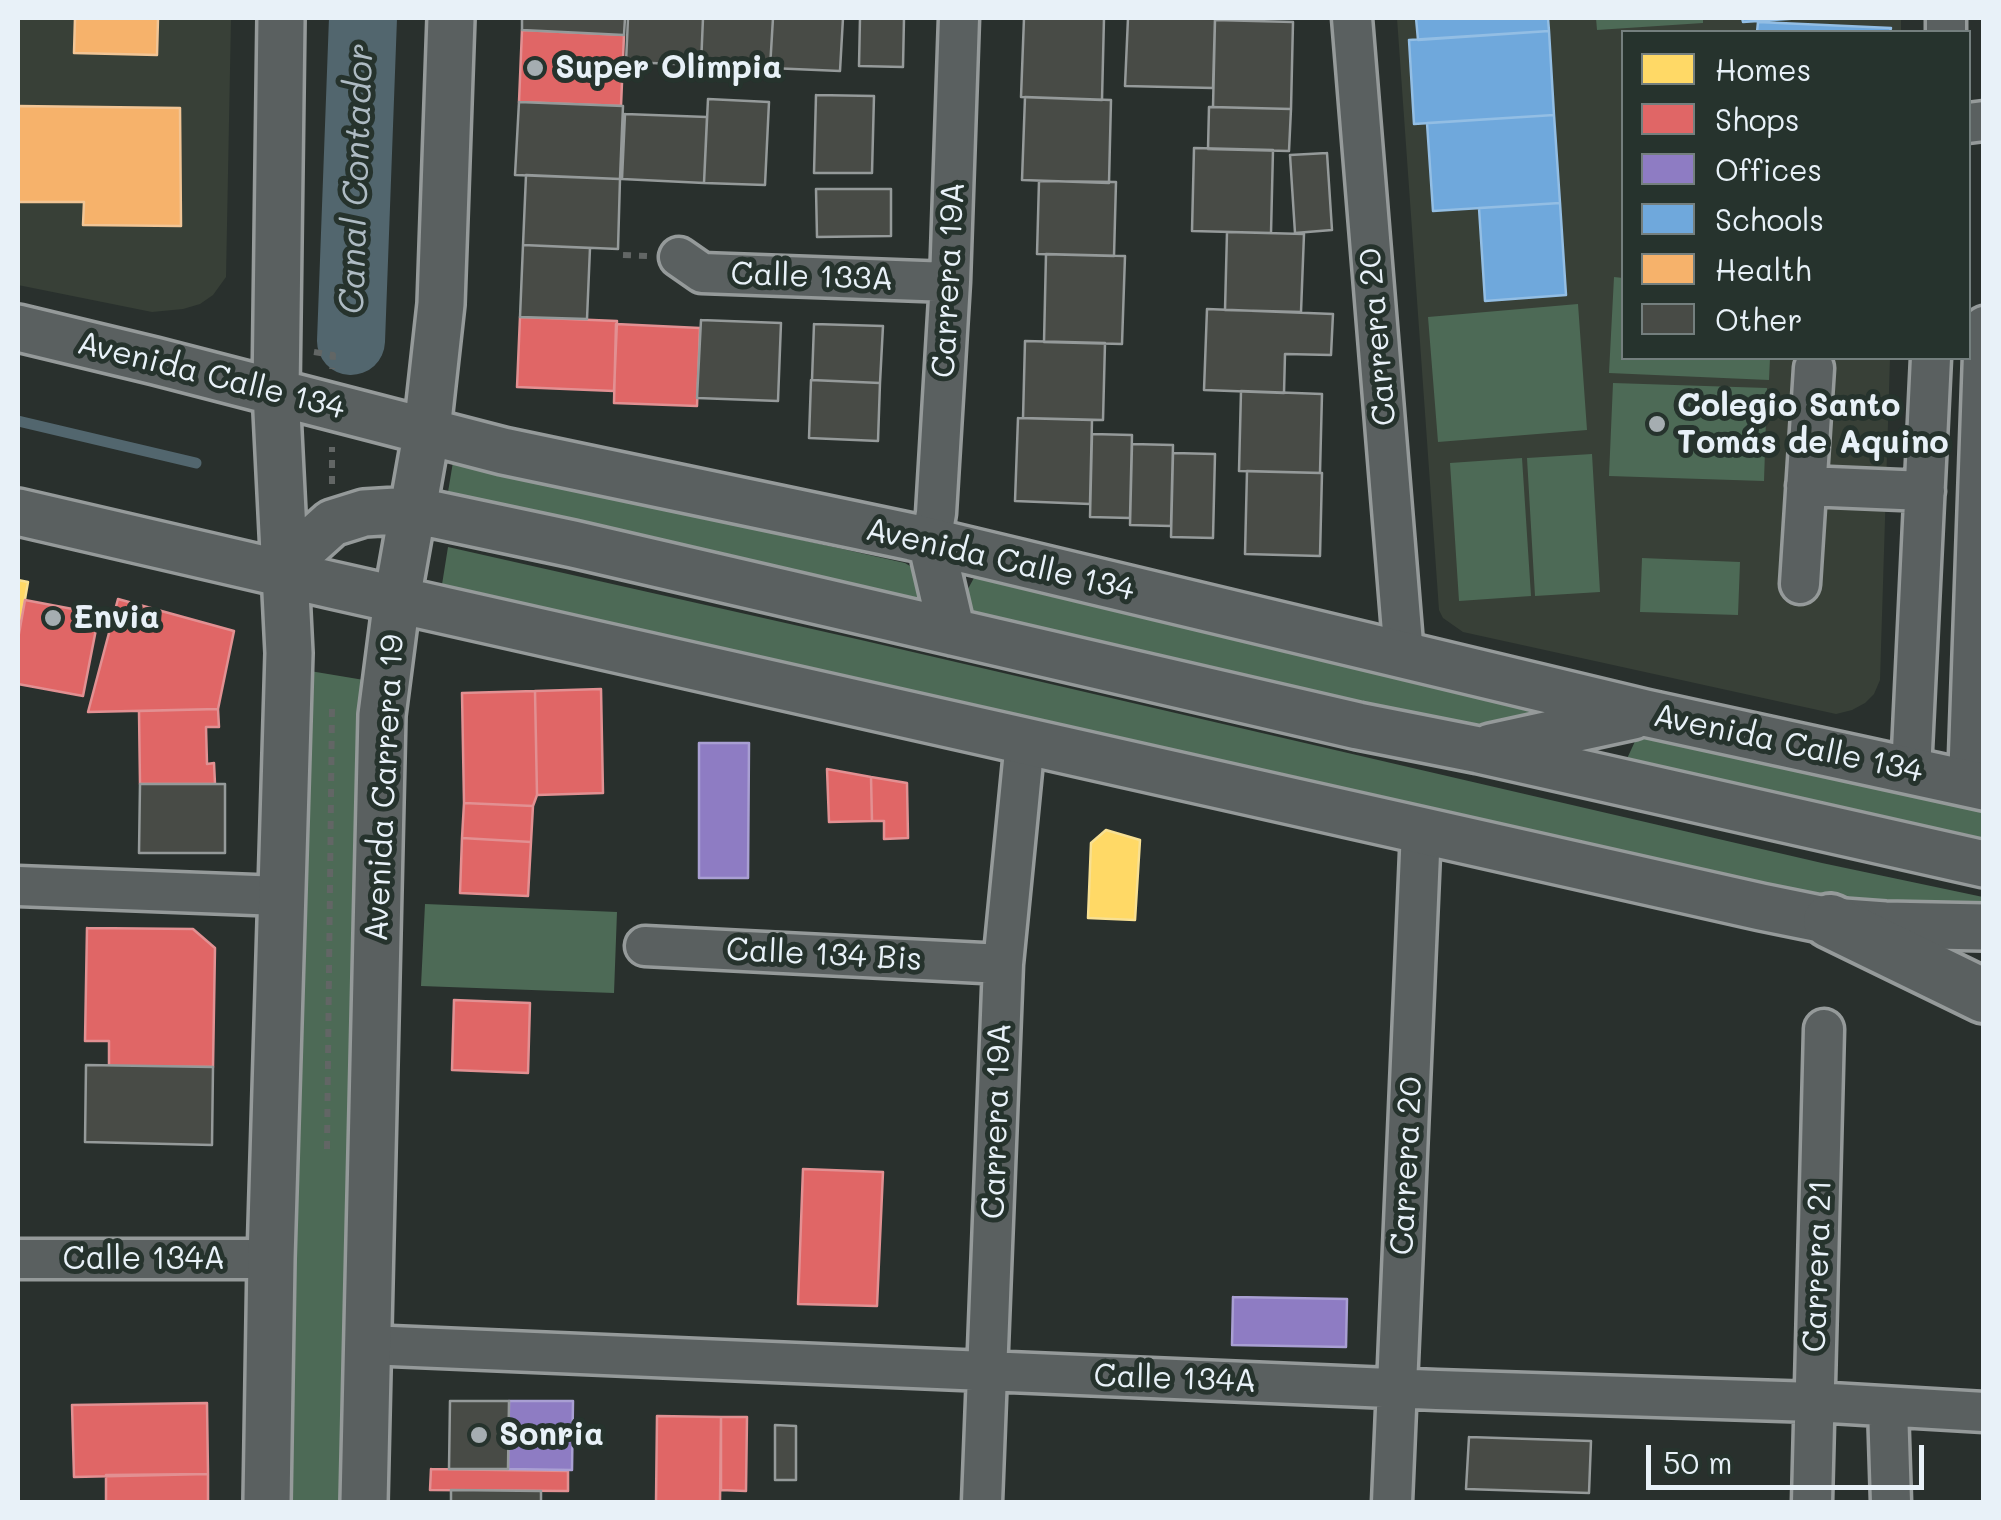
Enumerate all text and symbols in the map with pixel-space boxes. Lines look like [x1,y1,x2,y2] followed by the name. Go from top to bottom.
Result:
[1621,30,1971,360] legend
[331,43,383,315] water label: Canal Contador
[555,49,782,87] place label: Super Olimpia
[1715,49,1811,89] text: Homes
[524,57,546,79] marker: Super Olimpia
[1715,99,1800,139] text: Shops
[1715,149,1822,189] text: Offices
[925,181,973,379] street label: Carrera 19A
[1715,199,1824,239] text: Schools
[1351,246,1405,428] street label: Carrera 20
[1715,249,1811,289] text: Health
[730,255,894,299] street label: Calle 133A
[1715,299,1803,339] text: Other
[73,324,349,428] street label: Avenida Calle 134
[1677,387,1949,462] place label: Colegio Santo Tomás de Aquino
[1646,413,1668,435] marker: Colegio Santo Tomás de Aquino
[862,510,1138,610] street label: Avenida Calle 134
[73,599,160,637] place label: Envia
[42,607,64,629] marker: Envia
[358,633,412,943] street label: Avenida Carrera 19
[1650,697,1926,791] street label: Avenida Calle 134
[725,931,923,979] street label: Calle 134 Bis
[974,1022,1020,1220] street label: Carrera 19A
[1383,1076,1431,1256] street label: Carrera 20
[1796,1179,1840,1353] street label: Carrera 21
[63,1240,225,1278] street label: Calle 134A
[1093,1357,1257,1401] street label: Calle 134A
[499,1416,604,1454] place label: Sonria
[468,1424,490,1446] marker: Sonria
[1651,1425,1928,1487] scale bar
[1663,1442,1733,1482] text: 50 m

